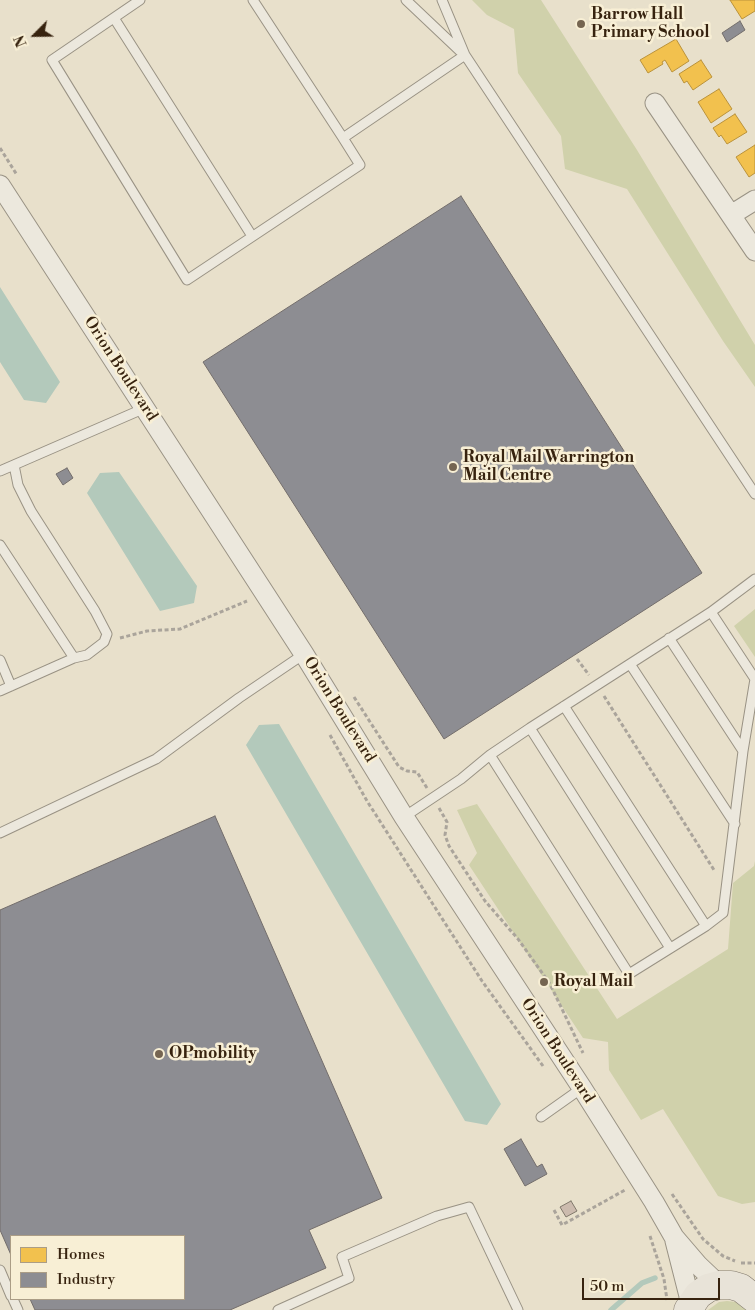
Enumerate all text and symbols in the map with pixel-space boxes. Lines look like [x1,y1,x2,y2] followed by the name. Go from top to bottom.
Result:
[591,5,710,43] place label: Barrow Hall Primary School
[10,10,60,60] north arrow
[575,18,587,30] marker: Barrow Hall Primary School
[11,32,32,49] text: N
[79,313,161,425] street label: Orion Boulevard
[463,448,634,486] place label: Royal Mail Warrington Mail Centre
[447,461,459,473] marker: Royal Mail Warrington Mail Centre
[299,654,379,766] street label: Orion Boulevard
[554,972,633,992] place label: Royal Mail
[538,976,550,988] marker: Royal Mail
[516,995,598,1107] street label: Orion Boulevard
[169,1044,257,1064] place label: OPmobility
[153,1048,165,1060] marker: OPmobility
[10,1235,185,1300] legend
[57,1245,105,1264] text: Homes
[585,1268,722,1300] scale bar
[57,1270,115,1289] text: Industry
[590,1277,624,1296] text: 50 m

